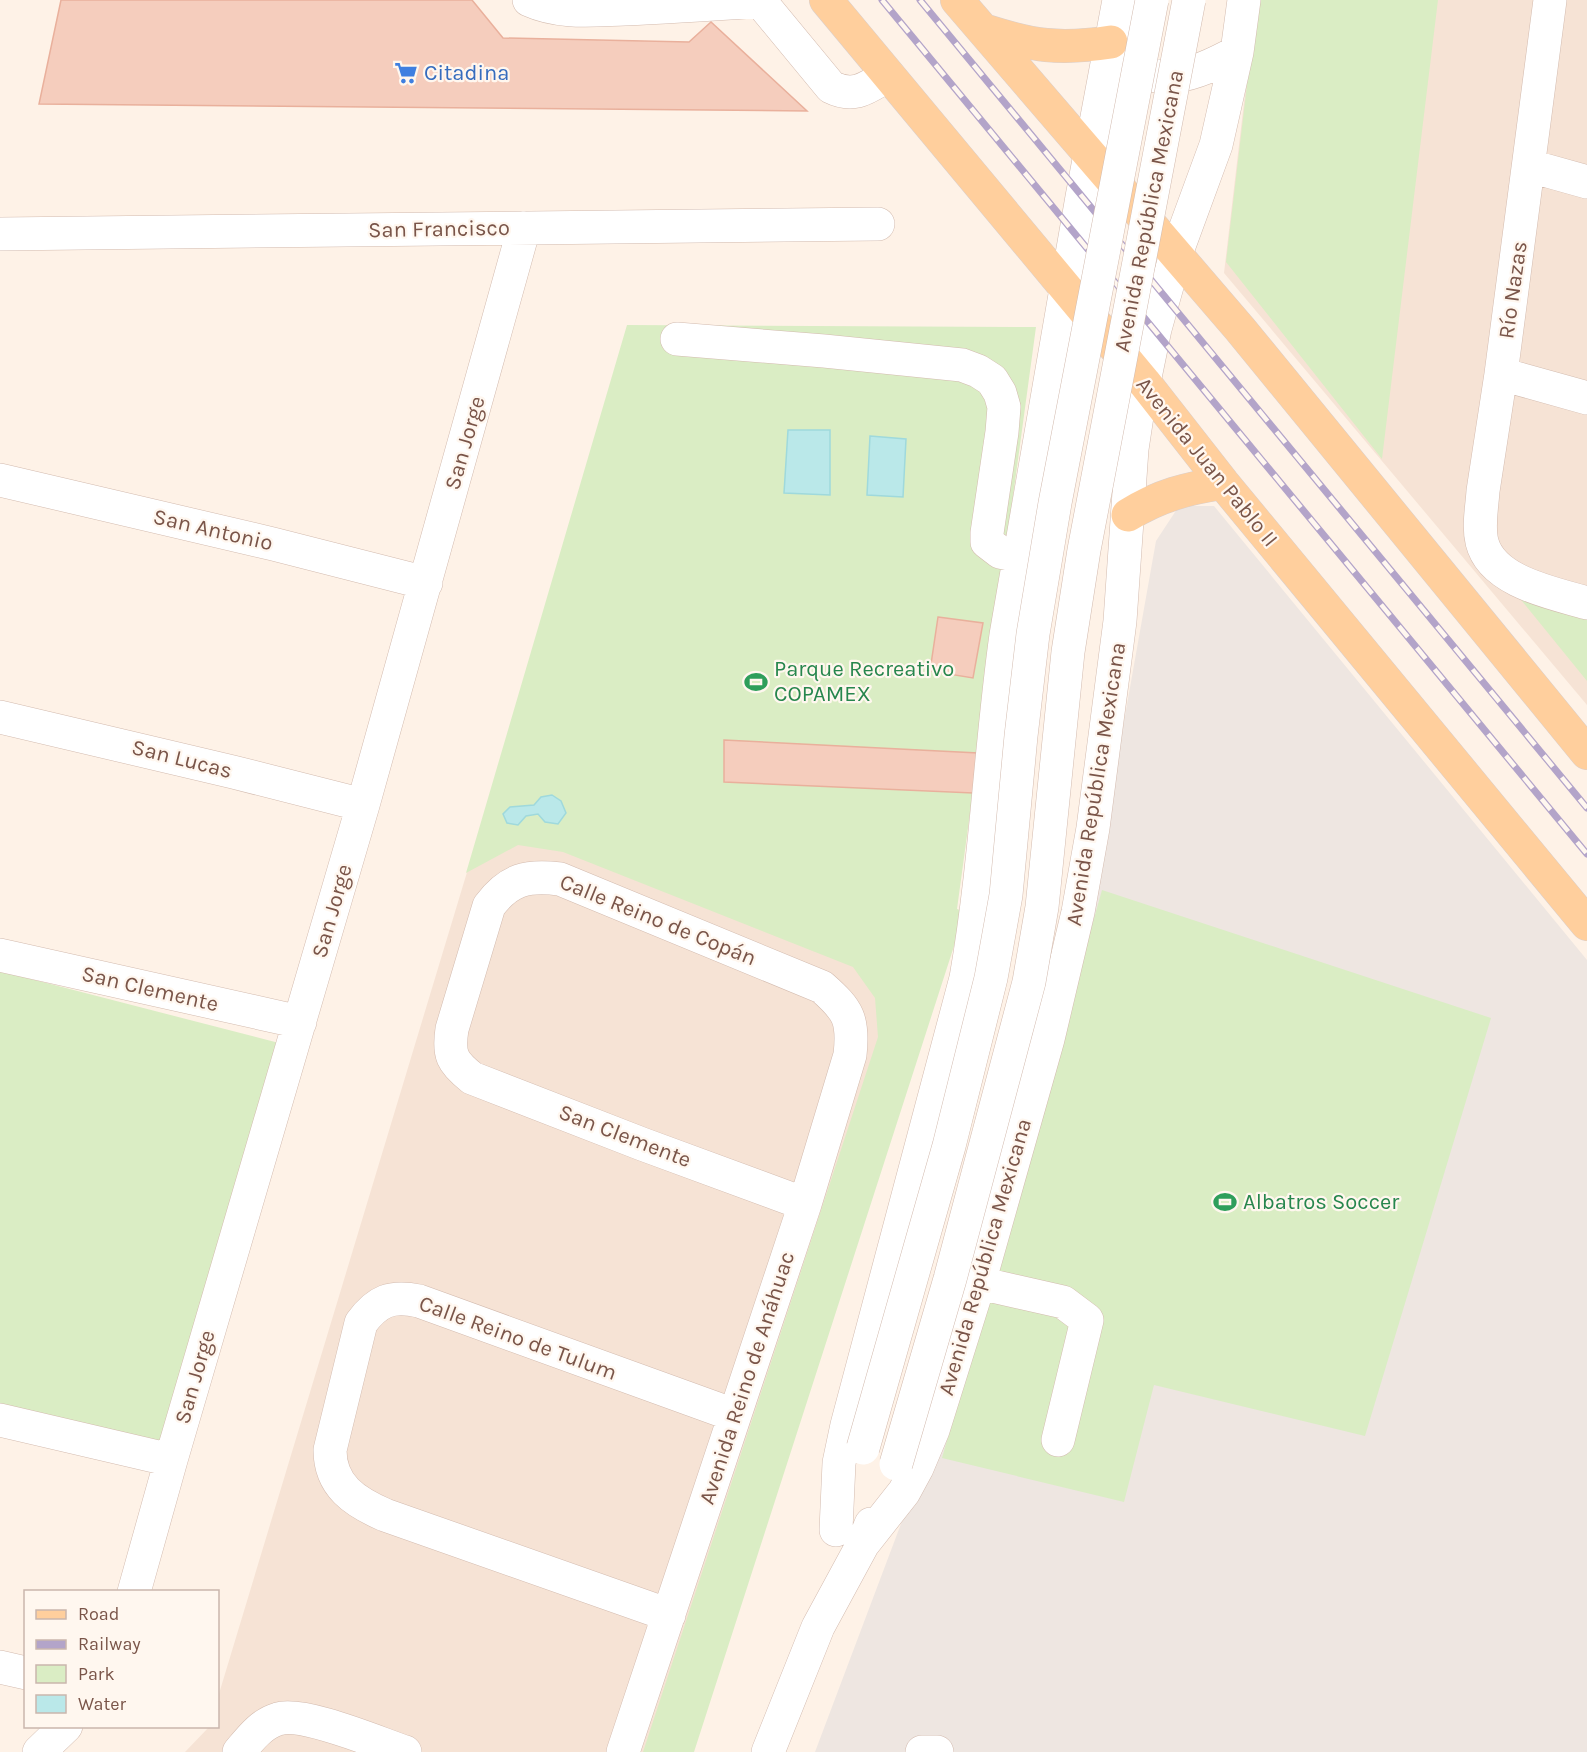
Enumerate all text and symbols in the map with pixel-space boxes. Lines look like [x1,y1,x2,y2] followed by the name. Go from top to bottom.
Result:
[393,60,419,86] supermarket icon: Citadina
[424,60,509,86] place label: Citadina
[1109,68,1189,354] street label: Avenida República Mexicana
[368,215,510,243] street label: San Francisco
[1493,239,1533,341] street label: Río Nazas
[1131,372,1283,552] street label: Avenida Juan Pablo II
[439,393,491,493] street label: San Jorge
[151,504,275,556] street label: San Antonio
[1061,640,1131,928] street label: Avenida República Mexicana
[774,656,954,707] place label: Parque Recreativo COPAMEX
[743,669,769,695] sports icon: Parque Recreativo COPAMEX
[129,734,235,784] street label: San Lucas
[306,861,358,961] street label: San Jorge
[556,869,760,971] street label: Calle Reino de Copán
[79,961,221,1017] street label: San Clemente
[555,1099,695,1173] street label: San Clemente
[933,1116,1037,1398] street label: Avenida República Mexicana
[1212,1189,1238,1215] sports icon: Albatros Soccer
[1243,1189,1399,1215] place label: Albatros Soccer
[694,1248,800,1508] street label: Avenida Reino de Anáhuac
[415,1290,621,1386] street label: Calle Reino de Tulum
[169,1327,221,1427] street label: San Jorge
[24,1590,219,1728] legend
[78,1603,119,1625] text: Road
[78,1633,141,1655] text: Railway
[78,1663,115,1685] text: Park
[78,1693,126,1715] text: Water

